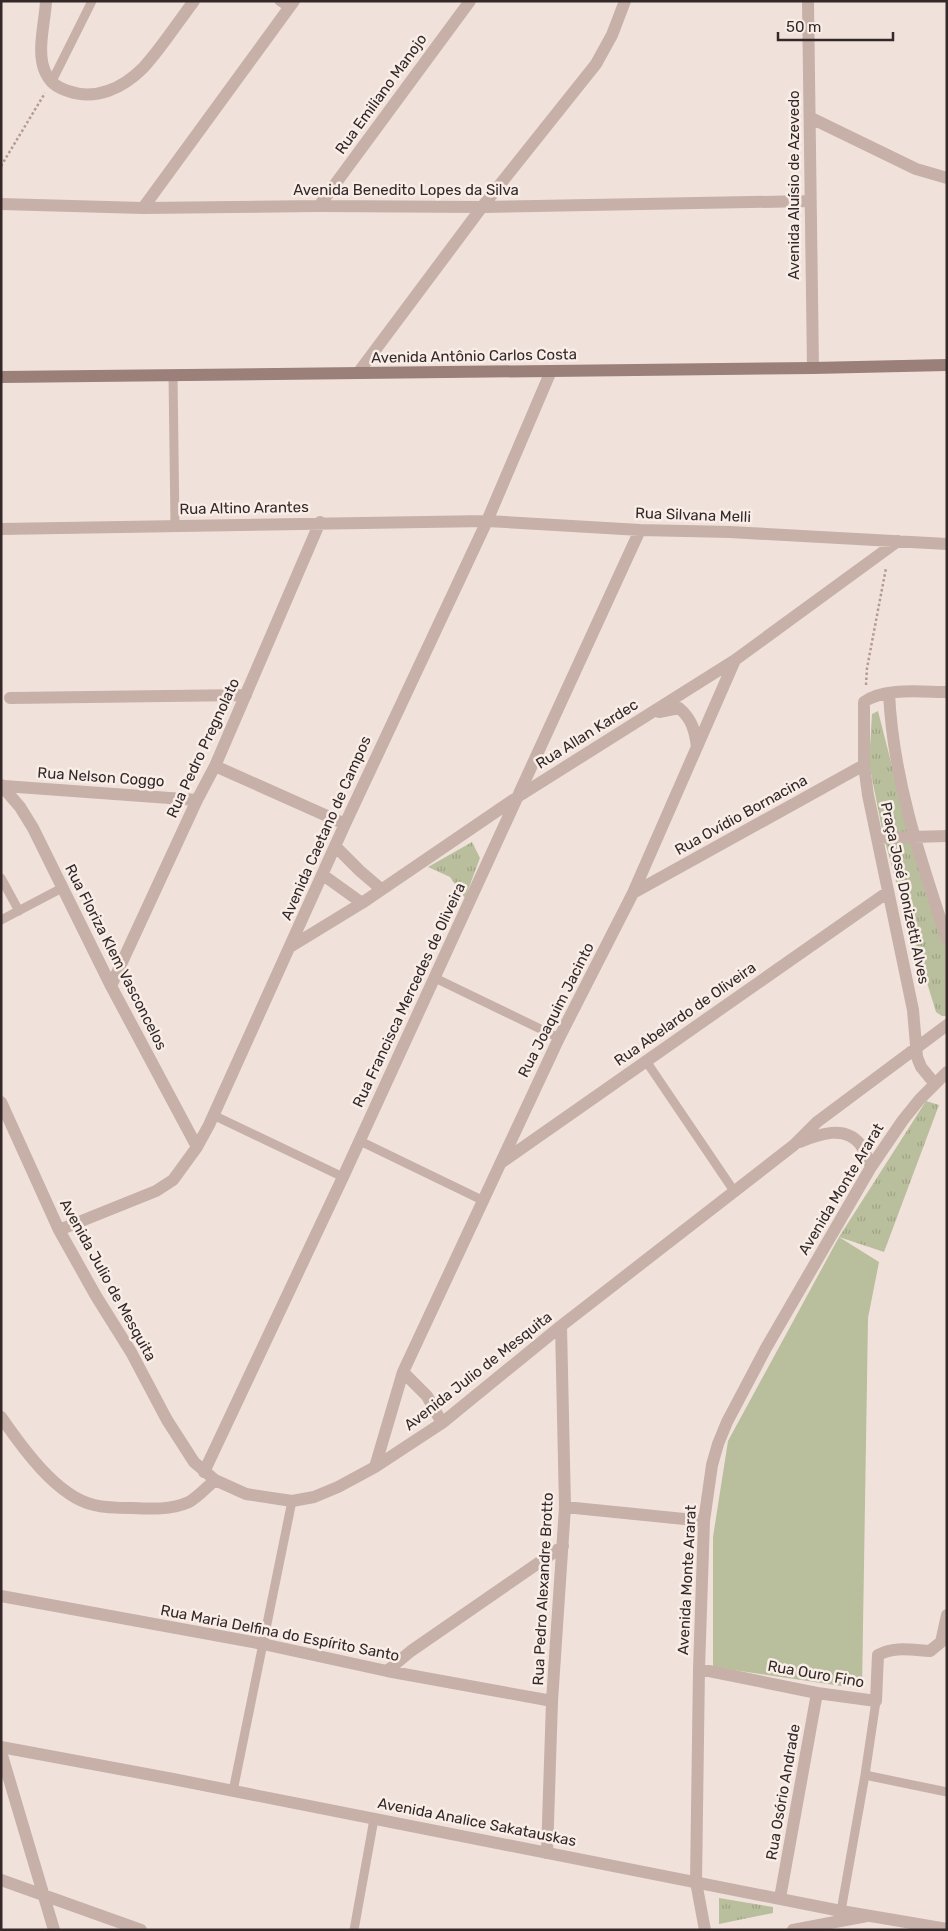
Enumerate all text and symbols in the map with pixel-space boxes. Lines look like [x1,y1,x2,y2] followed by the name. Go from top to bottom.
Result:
[778,10,893,42] scale bar
[786,18,821,36] text: 50 m
[331,30,431,158] street label: Rua Emiliano Manojo
[785,90,803,280] street label: Avenida Aluísio de Azevedo
[293,181,519,199] street label: Avenida Benedito Lopes da Silva
[371,345,577,367] street label: Avenida Antônio Carlos Costa
[179,498,309,518] street label: Rua Altino Arantes
[635,504,751,526] street label: Rua Silvana Melli
[163,675,243,821] street label: Rua Pedro Pregnolato
[533,695,641,773] street label: Rua Allan Kardec
[277,733,375,923] street label: Avenida Caetano de Campos
[37,764,165,790] street label: Rua Nelson Coggo
[672,771,810,859] street label: Rua Ovídio Bornacina
[877,800,933,986] street label: Praça José Donizetti Alves
[61,861,171,1053] street label: Rua Floriza Klem Vasconcelos
[349,880,469,1110] street label: Rua Francisca Mercedes de Oliveira
[514,940,598,1080] street label: Rua Joaquim Jacinto
[611,958,759,1070] street label: Rua Abelardo de Oliveira
[795,1120,887,1258] street label: Avenida Monte Ararat
[56,1196,160,1364] street label: Avenida Julio de Mesquita
[401,1308,555,1434] street label: Avenida Julio de Mesquita
[529,1492,557,1686] street label: Rua Pedro Alexandre Brotto
[674,1504,700,1655] street label: Avenida Monte Ararat
[159,1601,401,1665] street label: Rua Maria Delfina do Espírito Santo
[766,1657,866,1691] street label: Rua Ouro Fino
[762,1723,804,1861] street label: Rua Osório Andrade
[376,1794,578,1850] street label: Avenida Analice Sakatauskas

